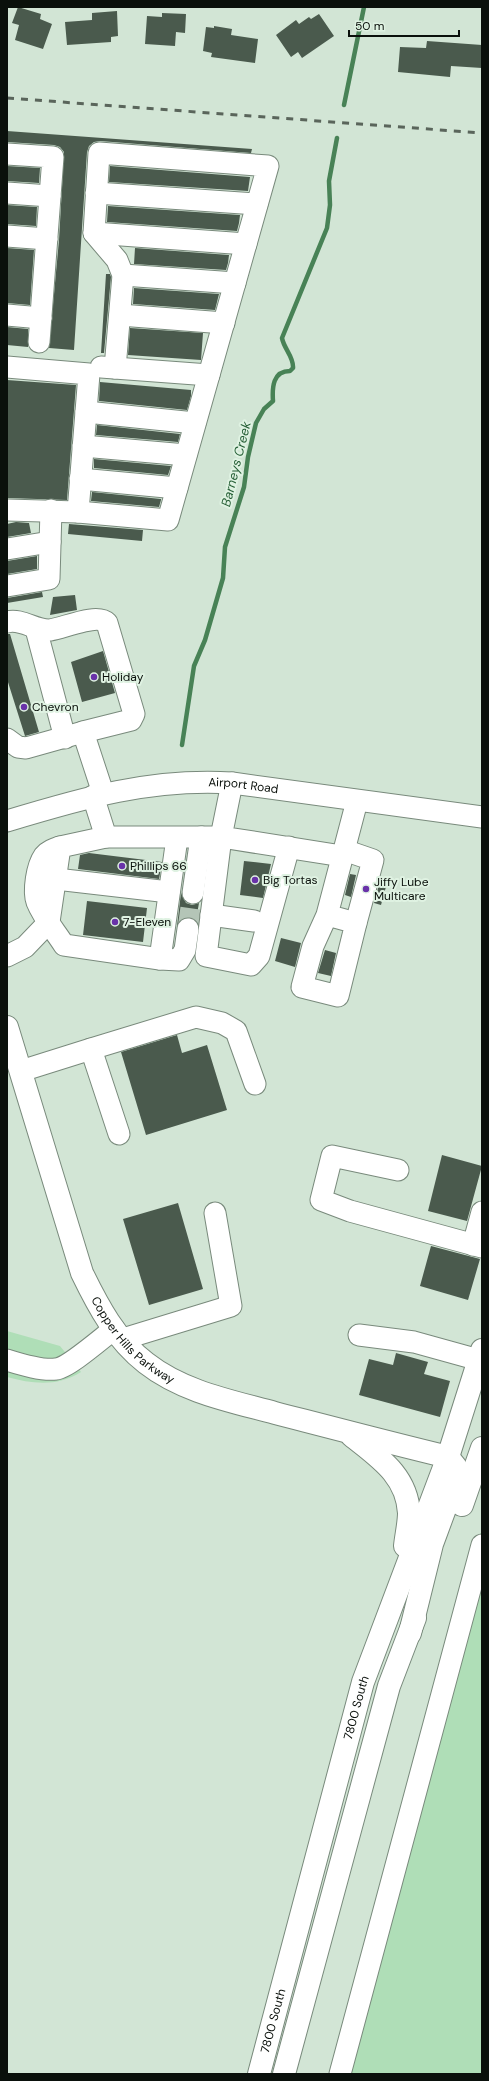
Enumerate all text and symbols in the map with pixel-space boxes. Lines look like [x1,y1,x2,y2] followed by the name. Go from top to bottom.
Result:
[349,12,459,38] scale bar
[355,18,384,34] text: 50 m
[217,419,255,508] water label: Barneys Creek
[102,669,144,685] place label: Holiday
[89,672,99,682] marker: Holiday
[32,699,79,715] place label: Chevron
[19,702,29,712] marker: Chevron
[208,774,279,797] street label: Airport Road
[130,858,187,874] place label: Phillips 66
[117,861,127,871] marker: Phillips 66
[263,872,317,888] place label: Big Tortas
[374,874,429,904] place label: Jiffy Lube Multicare
[250,875,260,885] marker: Big Tortas
[361,884,371,894] marker: Jiffy Lube Multicare
[123,914,171,930] place label: 7-Eleven
[110,917,120,927] marker: 7-Eleven
[87,1294,178,1388] street label: Copper Hills Parkway
[340,1673,373,1742] street label: 7800 South
[257,1987,289,2055] street label: 7800 South

